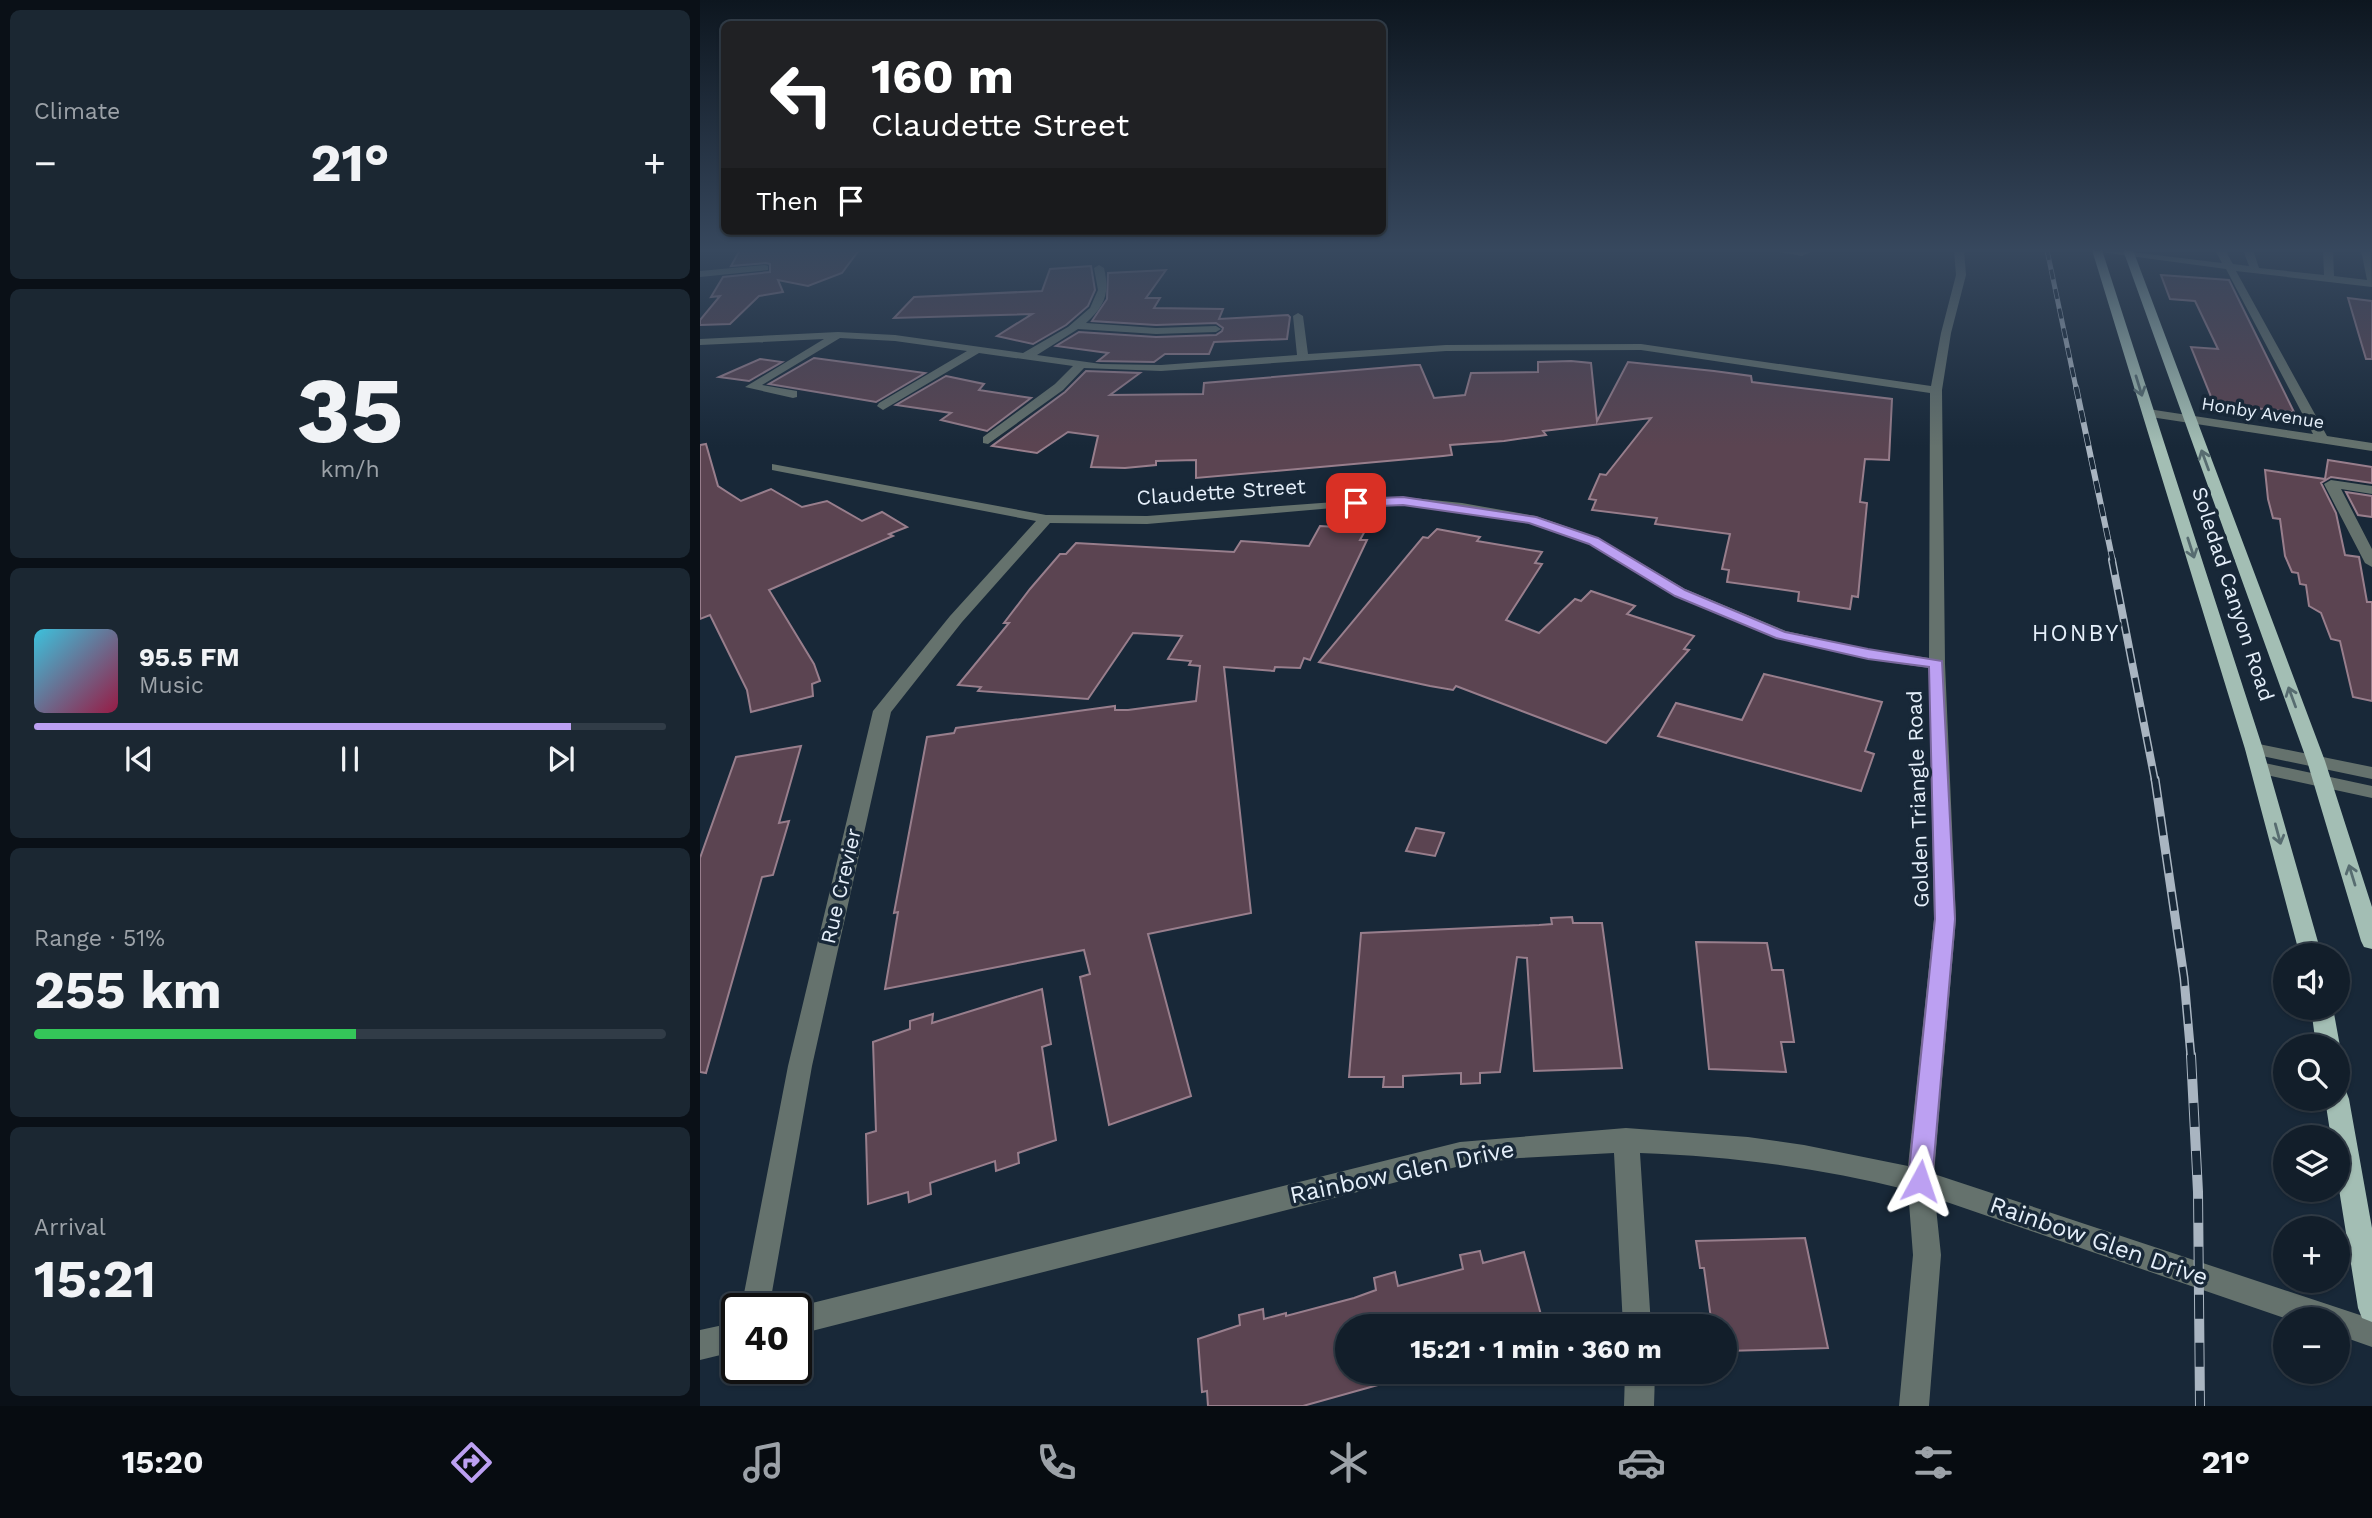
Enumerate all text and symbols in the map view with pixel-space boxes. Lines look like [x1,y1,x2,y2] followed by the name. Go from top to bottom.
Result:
[871,47,1014,105] text: 160 m
[756,49,847,140] icon: left
[34,98,120,125] text: Climate
[871,106,1129,144] text: Claudette Street
[310,133,390,194] text: 21°
[34,141,57,185] text: −
[643,141,666,185] text: +
[832,182,870,220] icon: arrive
[756,186,818,216] text: Then
[296,357,404,464] text: 35
[2134,374,2147,396] one-way arrow
[2200,392,2326,433] street label: Honby Avenue
[2198,450,2211,472] one-way arrow
[320,456,380,483] text: km/h
[1136,473,1307,510] street label: Claudette Street
[1326,473,1386,533] pin
[1337,484,1375,522] icon: arrive
[2187,484,2280,704] street label: Soledad Canyon Road
[2185,537,2198,559] one-way arrow
[2032,620,2120,647] district label: HONBY
[139,642,240,672] text: 95.5 FM
[139,672,204,699] text: Music
[2285,686,2297,708] one-way arrow
[1901,690,1934,908] street label: Golden Triangle Road
[120,740,158,778] icon: previous
[331,740,369,778] icon: pause
[542,740,580,778] icon: next
[2272,822,2285,845] one-way arrow
[815,825,866,946] street label: Rue Crevier
[2345,865,2357,887] one-way arrow
[34,925,165,952] text: Range · 51%
[2273,943,2350,1384] map controls
[2273,943,2350,1020] button: sound
[34,960,222,1021] text: 255 km
[2273,1034,2350,1111] button: search
[2273,1125,2350,1202] button: layers
[1287,1135,1517,1209] street label: Rainbow Glen Drive
[1883,1144,1957,1218] position arrow
[1986,1191,2212,1291] street label: Rainbow Glen Drive
[34,1214,106,1241] text: Arrival
[2273,1216,2350,1293] button: +
[34,1249,156,1310] text: 15:21
[721,1293,812,1384] speed limit sign: 40
[2273,1307,2350,1384] button: −
[1410,1334,1662,1364] text: 15:21 · 1 min · 360 m
[447,1438,496,1487] icon: directions
[739,1438,788,1487] icon: music
[1032,1438,1081,1487] icon: phone
[1324,1438,1373,1487] icon: climate
[1617,1438,1666,1487] icon: car
[1909,1438,1958,1487] icon: filters
[122,1443,204,1481] text: 15:20
[2201,1443,2250,1481] text: 21°

